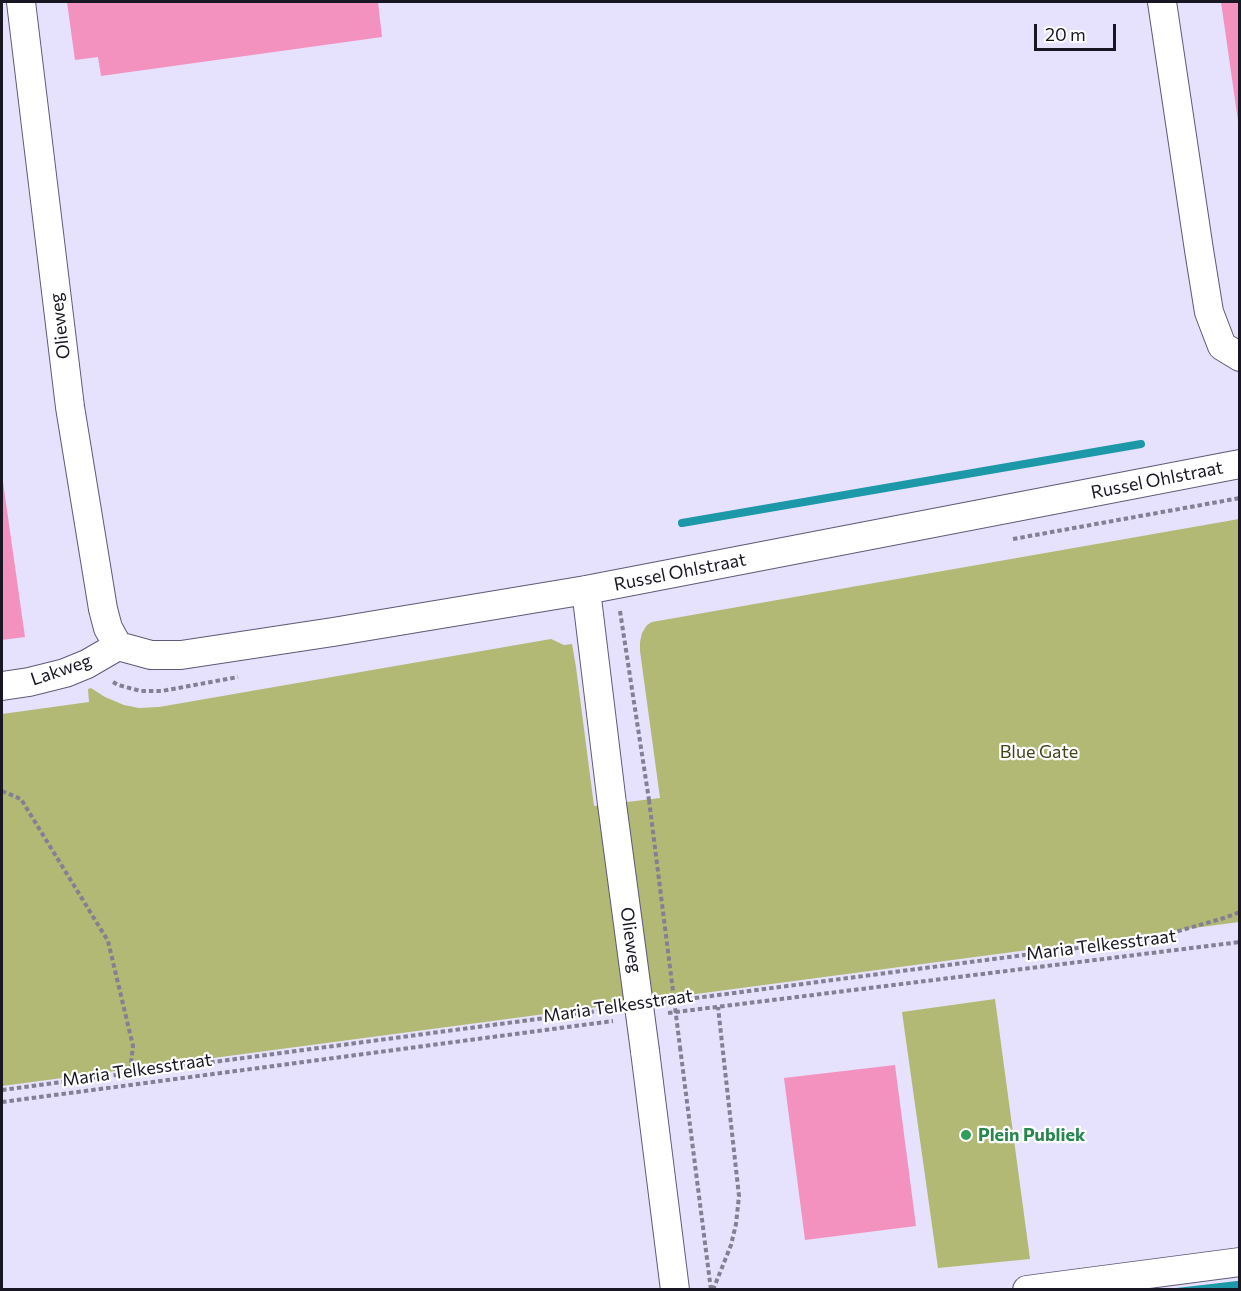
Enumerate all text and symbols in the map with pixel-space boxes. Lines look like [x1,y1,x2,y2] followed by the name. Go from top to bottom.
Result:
[1037,12,1120,50] scale bar
[1045,23,1086,45] text: 20 m
[45,292,75,360] street label: Olieweg
[1089,457,1225,503] street label: Russel Ohlstraat
[612,549,748,595] street label: Russel Ohlstraat
[28,650,94,690] street label: Lakweg
[1000,741,1078,763] park label: Blue Gate
[616,906,646,974] street label: Olieweg
[1025,925,1177,965] street label: Maria Telkesstraat
[542,985,694,1027] street label: Maria Telkesstraat
[61,1049,213,1091] street label: Maria Telkesstraat
[978,1124,1085,1146] place label: Plein Publiek
[959,1128,973,1142] marker: Plein Publiek

